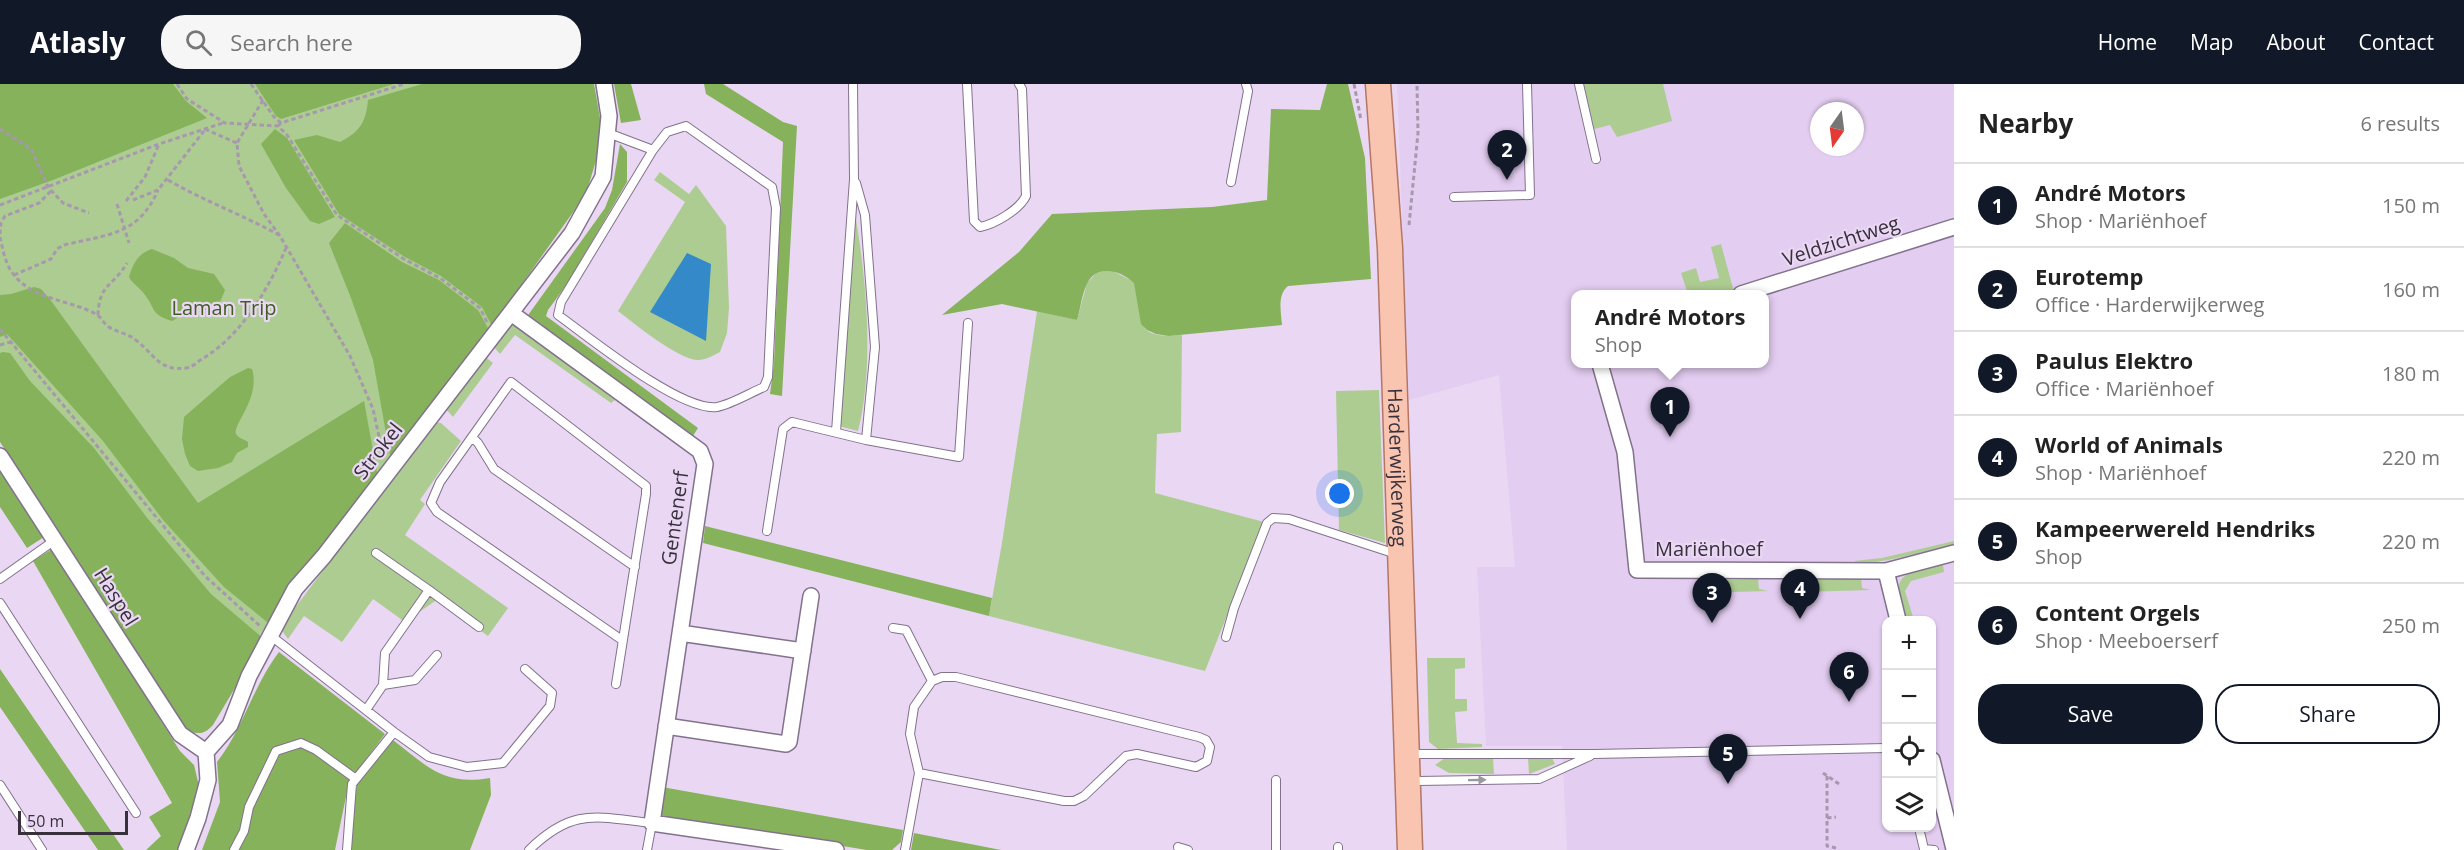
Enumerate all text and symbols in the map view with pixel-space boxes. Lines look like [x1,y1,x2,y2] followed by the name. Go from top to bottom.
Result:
[161,15,581,69] search box
[30,23,125,61] text: Atlasly
[182,26,215,59] icon: search
[230,27,353,57] text: Search here
[2098,28,2157,56] text: Home
[2190,28,2233,56] text: Map
[2266,28,2326,56] text: About
[2359,28,2434,56] text: Contact
[1810,102,1864,156] north arrow
[1978,105,2073,141] text: Nearby
[2360,110,2440,137] text: 6 results
[1488,130,1526,180] pin: 2
[2035,177,2186,207] text: André Motors
[1992,192,2003,219] text: 1
[2382,192,2440,219] text: 150 m
[2035,207,2206,234] text: Shop · Mariënhoef
[1779,209,1903,272] street label: Veldzichtweg
[2035,261,2143,291] text: Eurotemp
[1992,276,2003,303] text: 2
[2382,276,2440,303] text: 160 m
[1571,290,1769,368] popup
[2035,291,2264,318] text: Office · Harderwijkerweg
[171,294,277,321] park label: Laman Trip
[1595,301,1745,331] text: André Motors
[1595,331,1642,358] text: Shop
[2035,345,2193,375] text: Paulus Elektro
[1992,360,2003,387] text: 3
[2382,360,2440,387] text: 180 m
[2035,375,2214,402] text: Office · Mariënhoef
[1382,388,1414,547] street label: Harderwijkerweg
[1650,388,1690,437] pin: 1
[347,417,408,485] street label: Strokel
[2035,429,2223,459] text: World of Animals
[1992,444,2003,471] text: 4
[2382,444,2440,471] text: 220 m
[2035,459,2206,486] text: Shop · Mariënhoef
[655,468,695,567] street label: Gentenerf
[1325,479,1354,508] your location
[2035,513,2315,543] text: Kampeerwereld Hendriks
[1992,528,2003,555] text: 5
[2382,528,2440,555] text: 220 m
[1655,535,1764,562] street label: Mariënhoef
[2035,543,2083,570] text: Shop
[88,562,145,631] street label: Haspel
[1780,570,1820,619] pin: 4
[1692,574,1732,623] pin: 3
[2035,597,2200,627] text: Content Orgels
[1992,612,2003,639] text: 6
[2382,612,2440,639] text: 250 m
[1882,616,1936,832] map controls
[1882,616,1936,670] button: +
[2035,627,2218,654] text: Shop · Meeboerserf
[1830,652,1868,702] pin: 6
[1882,670,1936,724] button: −
[1978,684,2203,744] button: Save
[2215,684,2440,744] button: Share
[1882,724,1936,778] button: locate
[1708,734,1748,784] pin: 5
[1467,775,1486,785] one-way arrow
[1882,778,1936,832] button: layers
[18,808,128,836] scale bar
[27,810,64,832] text: 50 m

